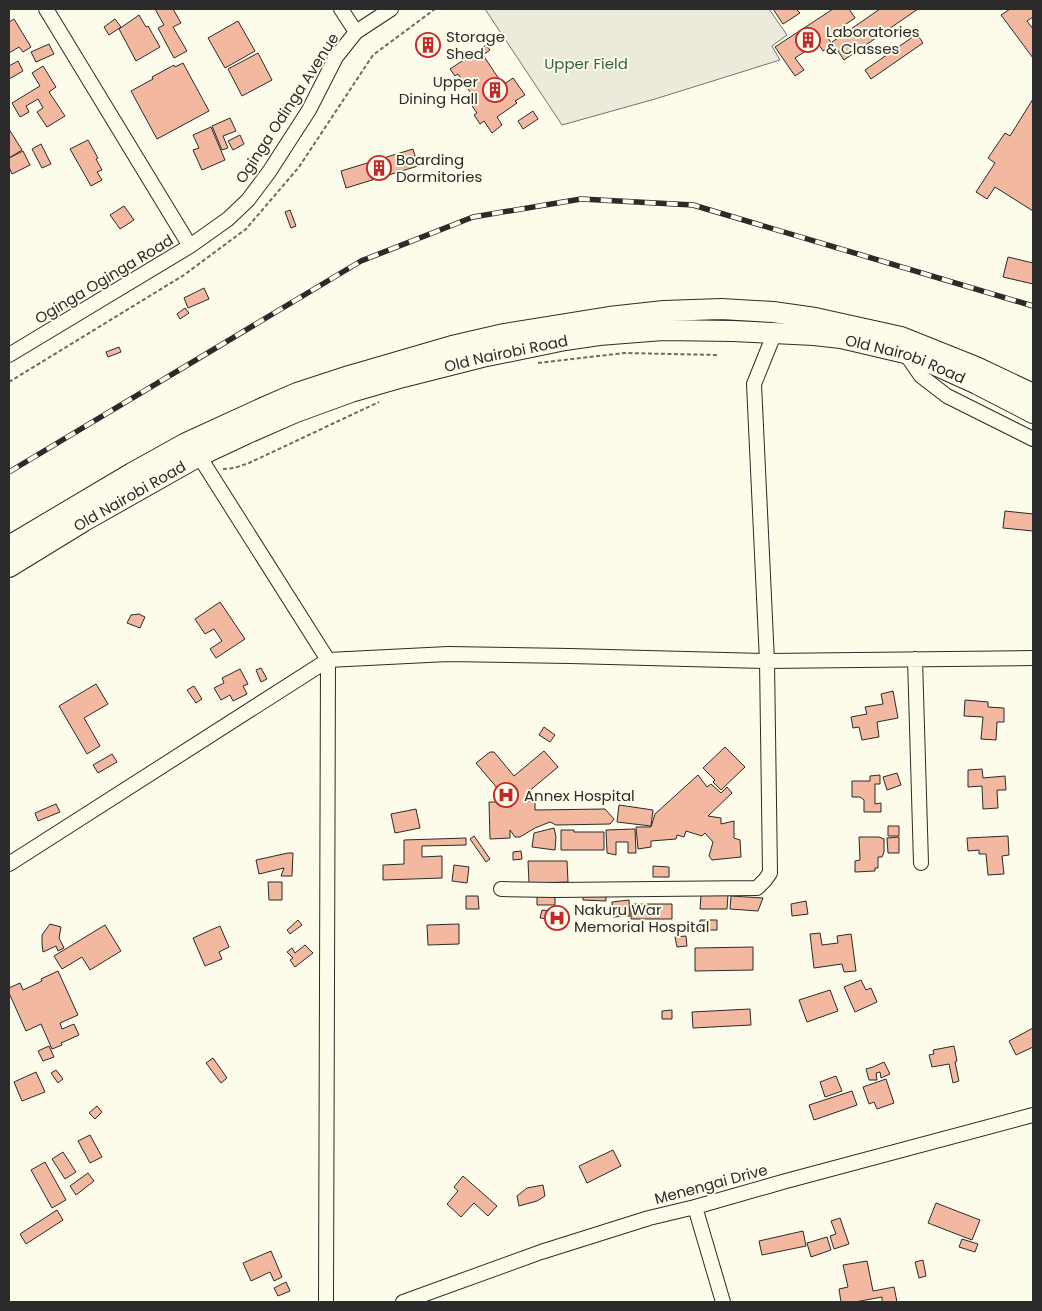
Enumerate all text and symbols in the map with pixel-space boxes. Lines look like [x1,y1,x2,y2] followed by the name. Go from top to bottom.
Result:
[826,21,920,59] place label: Laboratories & Classes
[446,26,505,64] place label: Storage Shed
[795,27,821,53] building icon: Laboratories & Classes
[230,29,344,187] street label: Oginga Odinga Avenue
[415,32,441,58] building icon: Storage Shed
[544,53,628,74] park label: Upper Field
[399,71,478,109] place label: Upper Dining Hall
[482,77,508,103] building icon: Upper Dining Hall
[396,149,483,187] place label: Boarding Dormitories
[366,155,392,181] building icon: Boarding Dormitories
[31,229,177,329] street label: Oginga Oginga Road
[442,329,570,377] street label: Old Nairobi Road
[843,329,969,388] street label: Old Nairobi Road
[69,455,189,536] street label: Old Nairobi Road
[493,782,519,808] hospital icon: Annex Hospital
[524,785,635,806] place label: Annex Hospital
[574,899,709,937] place label: Nakuru War Memorial Hospital
[544,905,570,931] hospital icon: Nakuru War Memorial Hospital
[652,1159,770,1209] street label: Menengai Drive

